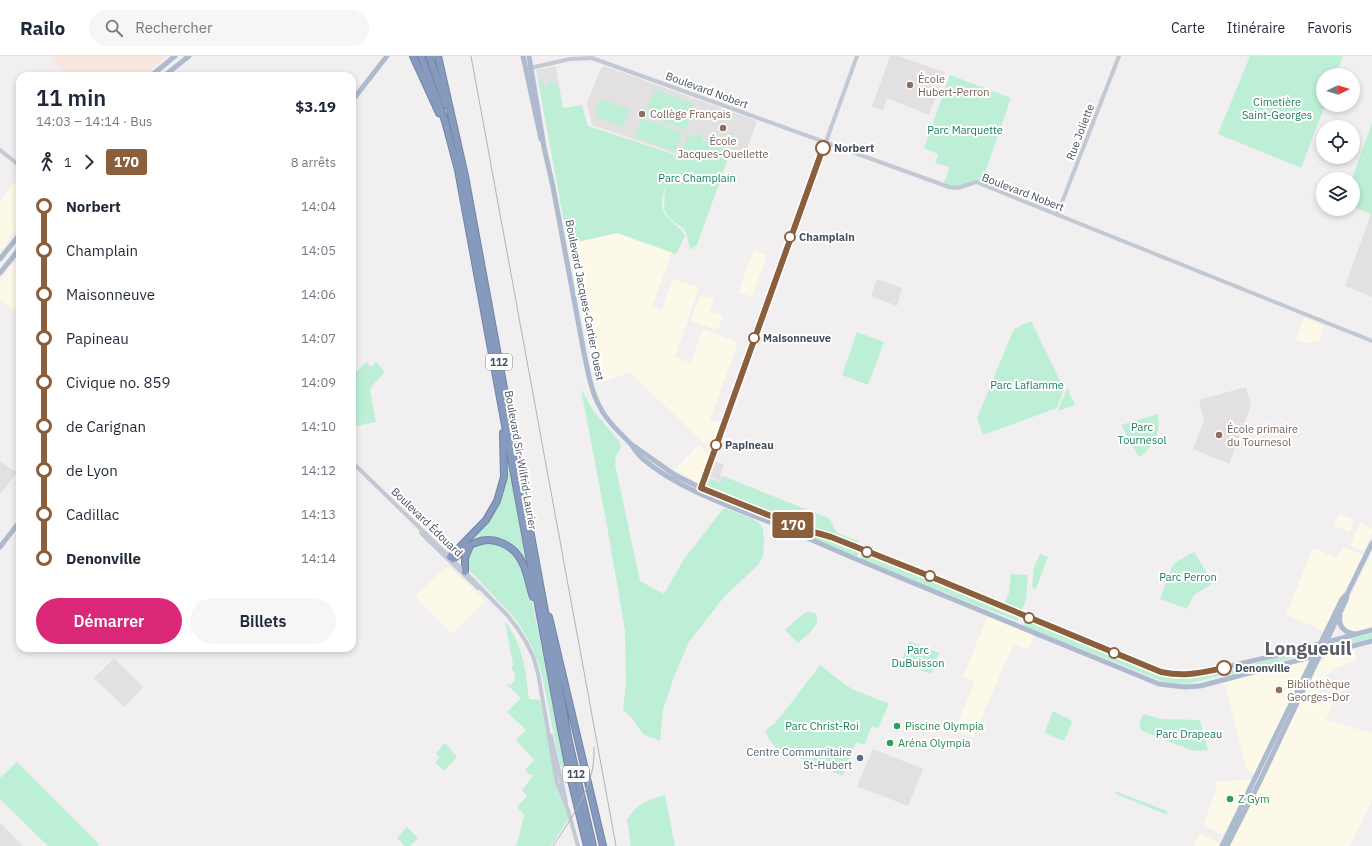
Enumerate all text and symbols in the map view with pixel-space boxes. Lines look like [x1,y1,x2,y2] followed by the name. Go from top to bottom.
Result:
[89,10,369,46] search box
[20,16,65,40] text: Railo
[103,17,125,39] icon: search
[135,18,213,37] text: Rechercher
[1171,19,1205,37] text: Carte
[1227,19,1285,37] text: Itinéraire
[1307,19,1352,37] text: Favoris
[1316,68,1360,112] north arrow
[1316,68,1360,216] map controls
[664,69,750,111] street label: Boulevard Nobert
[918,72,989,99] place label: École Hubert-Perron
[905,80,915,90] marker: École Hubert-Perron
[36,83,106,112] text: 11 min
[1242,95,1312,122] park label: Cimetière Saint-Georges
[295,97,336,116] text: $3.19
[1063,102,1097,162] street label: Rue Joliette
[650,107,731,121] place label: Collège Français
[637,109,647,119] marker: Collège Français
[36,113,152,130] text: 14:03 – 14:14 · Bus
[1316,120,1360,164] button: locate
[718,123,728,133] marker: École Jacques-Ouellette
[927,123,1003,137] park label: Parc Marquette
[677,134,769,161] place label: École Jacques-Ouellette
[815,140,831,156] marker: Norbert
[834,141,874,155] place label: Norbert
[36,151,58,173] icon: walk
[78,151,100,173] icon: forward
[114,153,139,171] text: 170
[64,154,72,171] text: 1
[291,154,336,171] text: 8 arrêts
[980,170,1066,214] street label: Boulevard Nobert
[658,171,736,185] park label: Parc Champlain
[1316,172,1360,216] button: layers
[66,197,121,216] text: Norbert
[301,198,336,215] text: 14:04
[563,218,607,382] street label: Boulevard Jacques-Cartier Ouest
[799,230,855,244] place label: Champlain
[784,231,796,243] marker: Champlain
[66,241,138,260] text: Champlain
[301,242,336,259] text: 14:05
[66,285,155,304] text: Maisonneuve
[301,286,336,303] text: 14:06
[66,329,129,348] text: Papineau
[301,330,336,347] text: 14:07
[763,331,831,345] place label: Maisonneuve
[748,332,760,344] marker: Maisonneuve
[486,354,512,370] road number: 112
[66,373,170,392] text: Civique no. 859
[301,374,336,391] text: 14:09
[990,378,1064,392] park label: Parc Laflamme
[502,389,540,531] street label: Boulevard Sir-Wilfrid-Laurier
[66,417,146,436] text: de Carignan
[301,418,336,435] text: 14:10
[1118,420,1166,447] park label: Parc Tournesol
[1227,422,1298,449] place label: École primaire du Tournesol
[1214,430,1224,440] marker: École primaire du Tournesol
[725,438,774,452] place label: Papineau
[710,439,722,451] marker: Papineau
[66,461,118,480] text: de Lyon
[301,462,336,479] text: 14:12
[388,484,466,560] street label: Boulevard Édouard
[66,505,119,524] text: Cadillac
[301,506,336,523] text: 14:13
[770,512,816,538] line badge: 170
[780,516,806,534] text: 170
[861,546,873,558] unlabelled marker
[66,549,141,568] text: Denonville
[301,550,336,567] text: 14:14
[924,570,936,582] unlabelled marker
[1159,570,1217,584] park label: Parc Perron
[36,598,182,644] button: Démarrer
[190,598,336,644] button: Billets
[1023,612,1035,624] unlabelled marker
[1265,636,1352,660] district label: Longueuil
[892,643,944,670] park label: Parc DuBuisson
[1108,647,1120,659] unlabelled marker
[1216,660,1232,676] marker: Denonville
[1235,661,1290,675] place label: Denonville
[1287,677,1350,704] place label: Bibliothèque Georges-Dor
[1274,685,1284,695] marker: Bibliothèque Georges-Dor
[785,719,859,733] park label: Parc Christ-Roi
[905,719,984,733] place label: Piscine Olympia
[892,721,902,731] marker: Piscine Olympia
[1156,727,1222,741] park label: Parc Drapeau
[898,736,971,750] place label: Aréna Olympia
[885,738,895,748] marker: Aréna Olympia
[746,745,852,772] place label: Centre Communitaire St-Hubert
[855,753,865,763] marker: Centre Communitaire St-Hubert
[563,766,589,782] road number: 112
[1238,792,1270,806] place label: Z Gym
[1225,794,1235,804] marker: Z Gym

